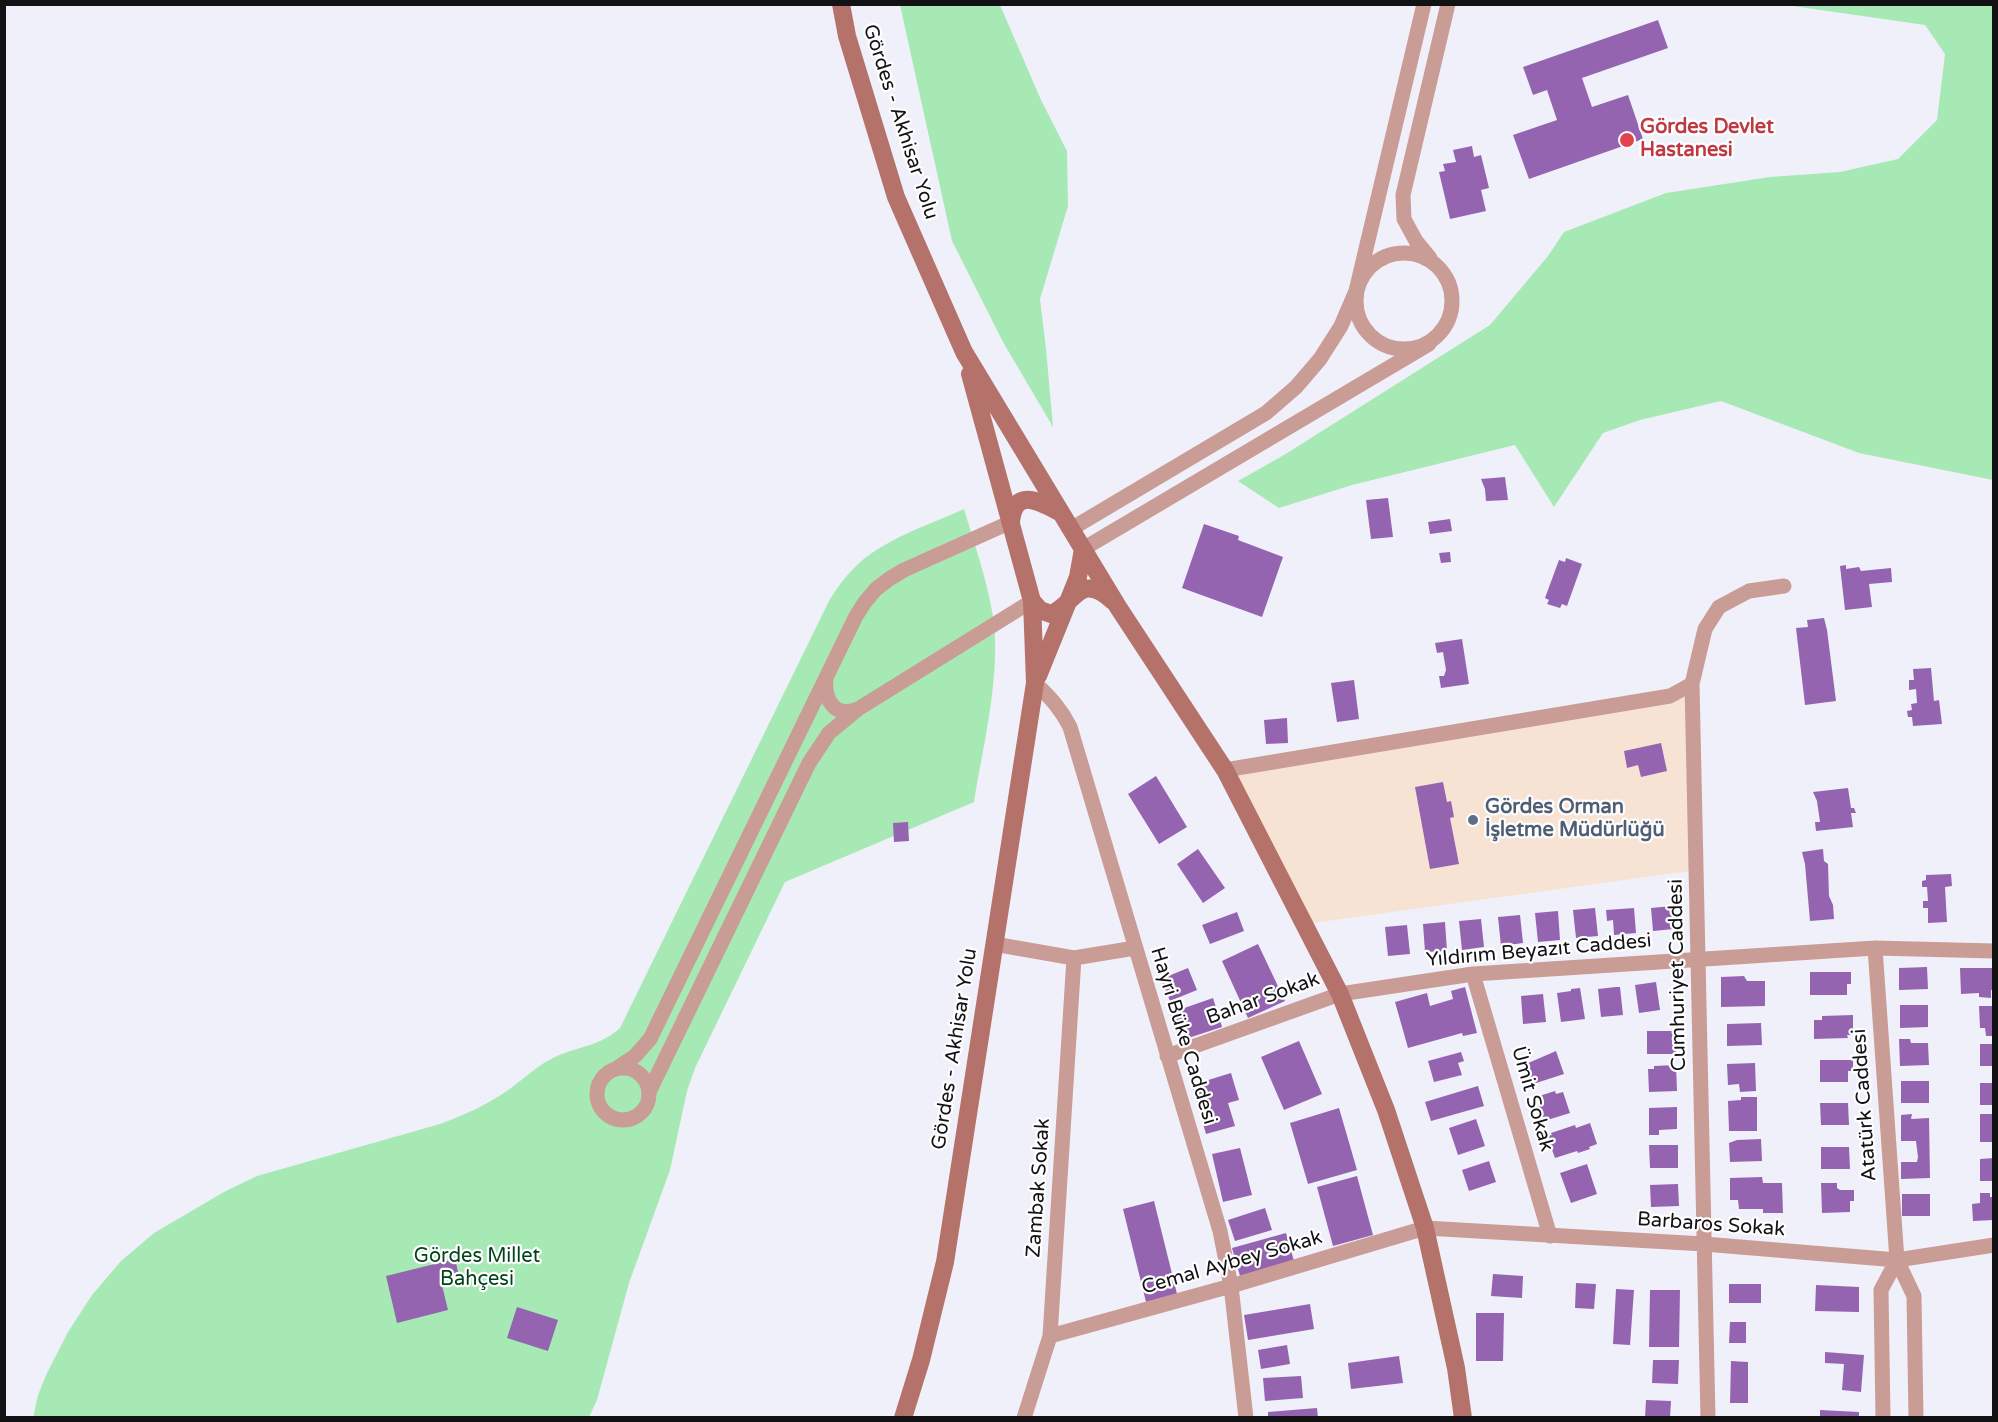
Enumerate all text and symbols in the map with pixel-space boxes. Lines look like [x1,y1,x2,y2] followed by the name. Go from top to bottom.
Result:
[857,21,943,223] street label: Gördes - Akhisar Yolu
[1640,116,1774,163] place label: Gördes Devlet Hastanesi
[1618,131,1636,149] marker: Gördes Devlet Hastanesi
[1485,796,1665,843] place label: Gördes Orman İşletme Müdürlüğü
[1466,813,1480,827] marker: Gördes Orman İşletme Müdürlüğü
[1664,879,1692,1071] street label: Cumhuriyet Caddesi
[1425,929,1653,973] street label: Yıldırım Beyazıt Caddesi
[1145,944,1221,1128] street label: Hayri Büke Caddesi
[927,946,983,1152] street label: Gördes - Akhisar Yolu
[1203,967,1323,1031] street label: Bahar Sokak
[1848,1028,1882,1182] street label: Atatürk Caddesi
[1506,1044,1558,1154] street label: Ümit Sokak
[1022,1118,1056,1258] street label: Zambak Sokak
[1636,1208,1786,1242] street label: Barbaros Sokak
[1139,1226,1325,1300] street label: Cemal Aybey Sokak
[414,1245,540,1292] park label: Gördes Millet Bahçesi

